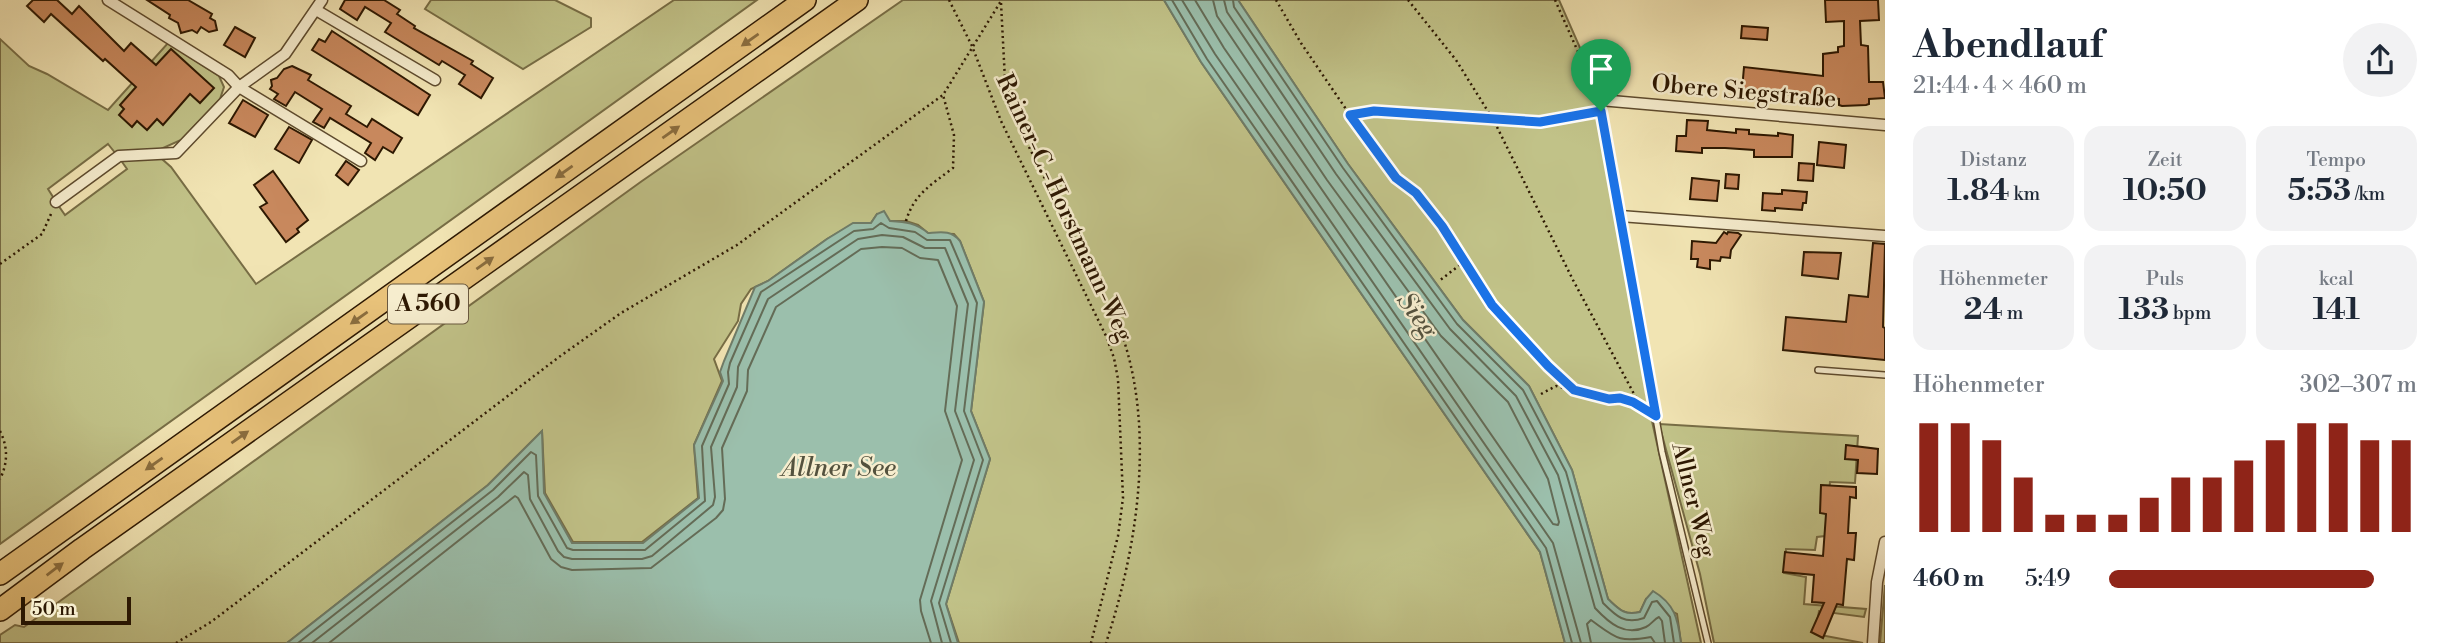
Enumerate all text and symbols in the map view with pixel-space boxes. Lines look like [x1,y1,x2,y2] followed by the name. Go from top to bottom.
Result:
[1913,22,2103,69] text: Abendlauf
[2343,23,2417,97] button: share
[740,33,759,47] one-way arrow
[1571,39,1631,111] pin
[1582,50,1620,88] icon: arrive
[989,69,1140,347] street label: Rainer-C.-Horstmann-Weg
[1650,69,1838,115] street label: Obere Siegstraße
[1913,72,2087,100] text: 21:44 · 4 × 460 m
[662,125,680,139] one-way arrow
[1960,148,2027,172] text: Distanz
[2148,148,2182,172] text: Zeit
[2307,148,2366,172] text: Tempo
[555,165,573,179] one-way arrow
[1947,172,2010,210] text: 1.84
[2123,172,2207,210] text: 10:50
[2288,172,2351,210] text: 5:53
[2010,182,2040,206] text: km
[2351,182,2385,206] text: /km
[476,256,494,270] one-way arrow
[1939,267,2048,291] text: Höhenmeter
[2146,267,2184,291] text: Puls
[2319,267,2354,291] text: kcal
[388,284,468,324] road number: A 560
[1390,286,1445,345] water label: Sieg
[1964,291,2003,329] text: 24
[2119,291,2169,329] text: 133
[2313,291,2360,329] text: 141
[2003,301,2023,325] text: m
[2169,301,2211,325] text: bpm
[350,311,368,325] one-way arrow
[1913,371,2045,399] text: Höhenmeter
[2300,371,2417,399] text: 302–307 m
[231,430,249,444] one-way arrow
[1664,439,1722,561] street label: Allner Weg
[779,452,896,484] water label: Allner See
[145,457,163,471] one-way arrow
[46,563,64,577] one-way arrow
[1913,565,1984,593] text: 460 m
[2025,565,2071,593] text: 5:49
[21,594,131,626] scale bar
[32,597,76,621] text: 50 m

